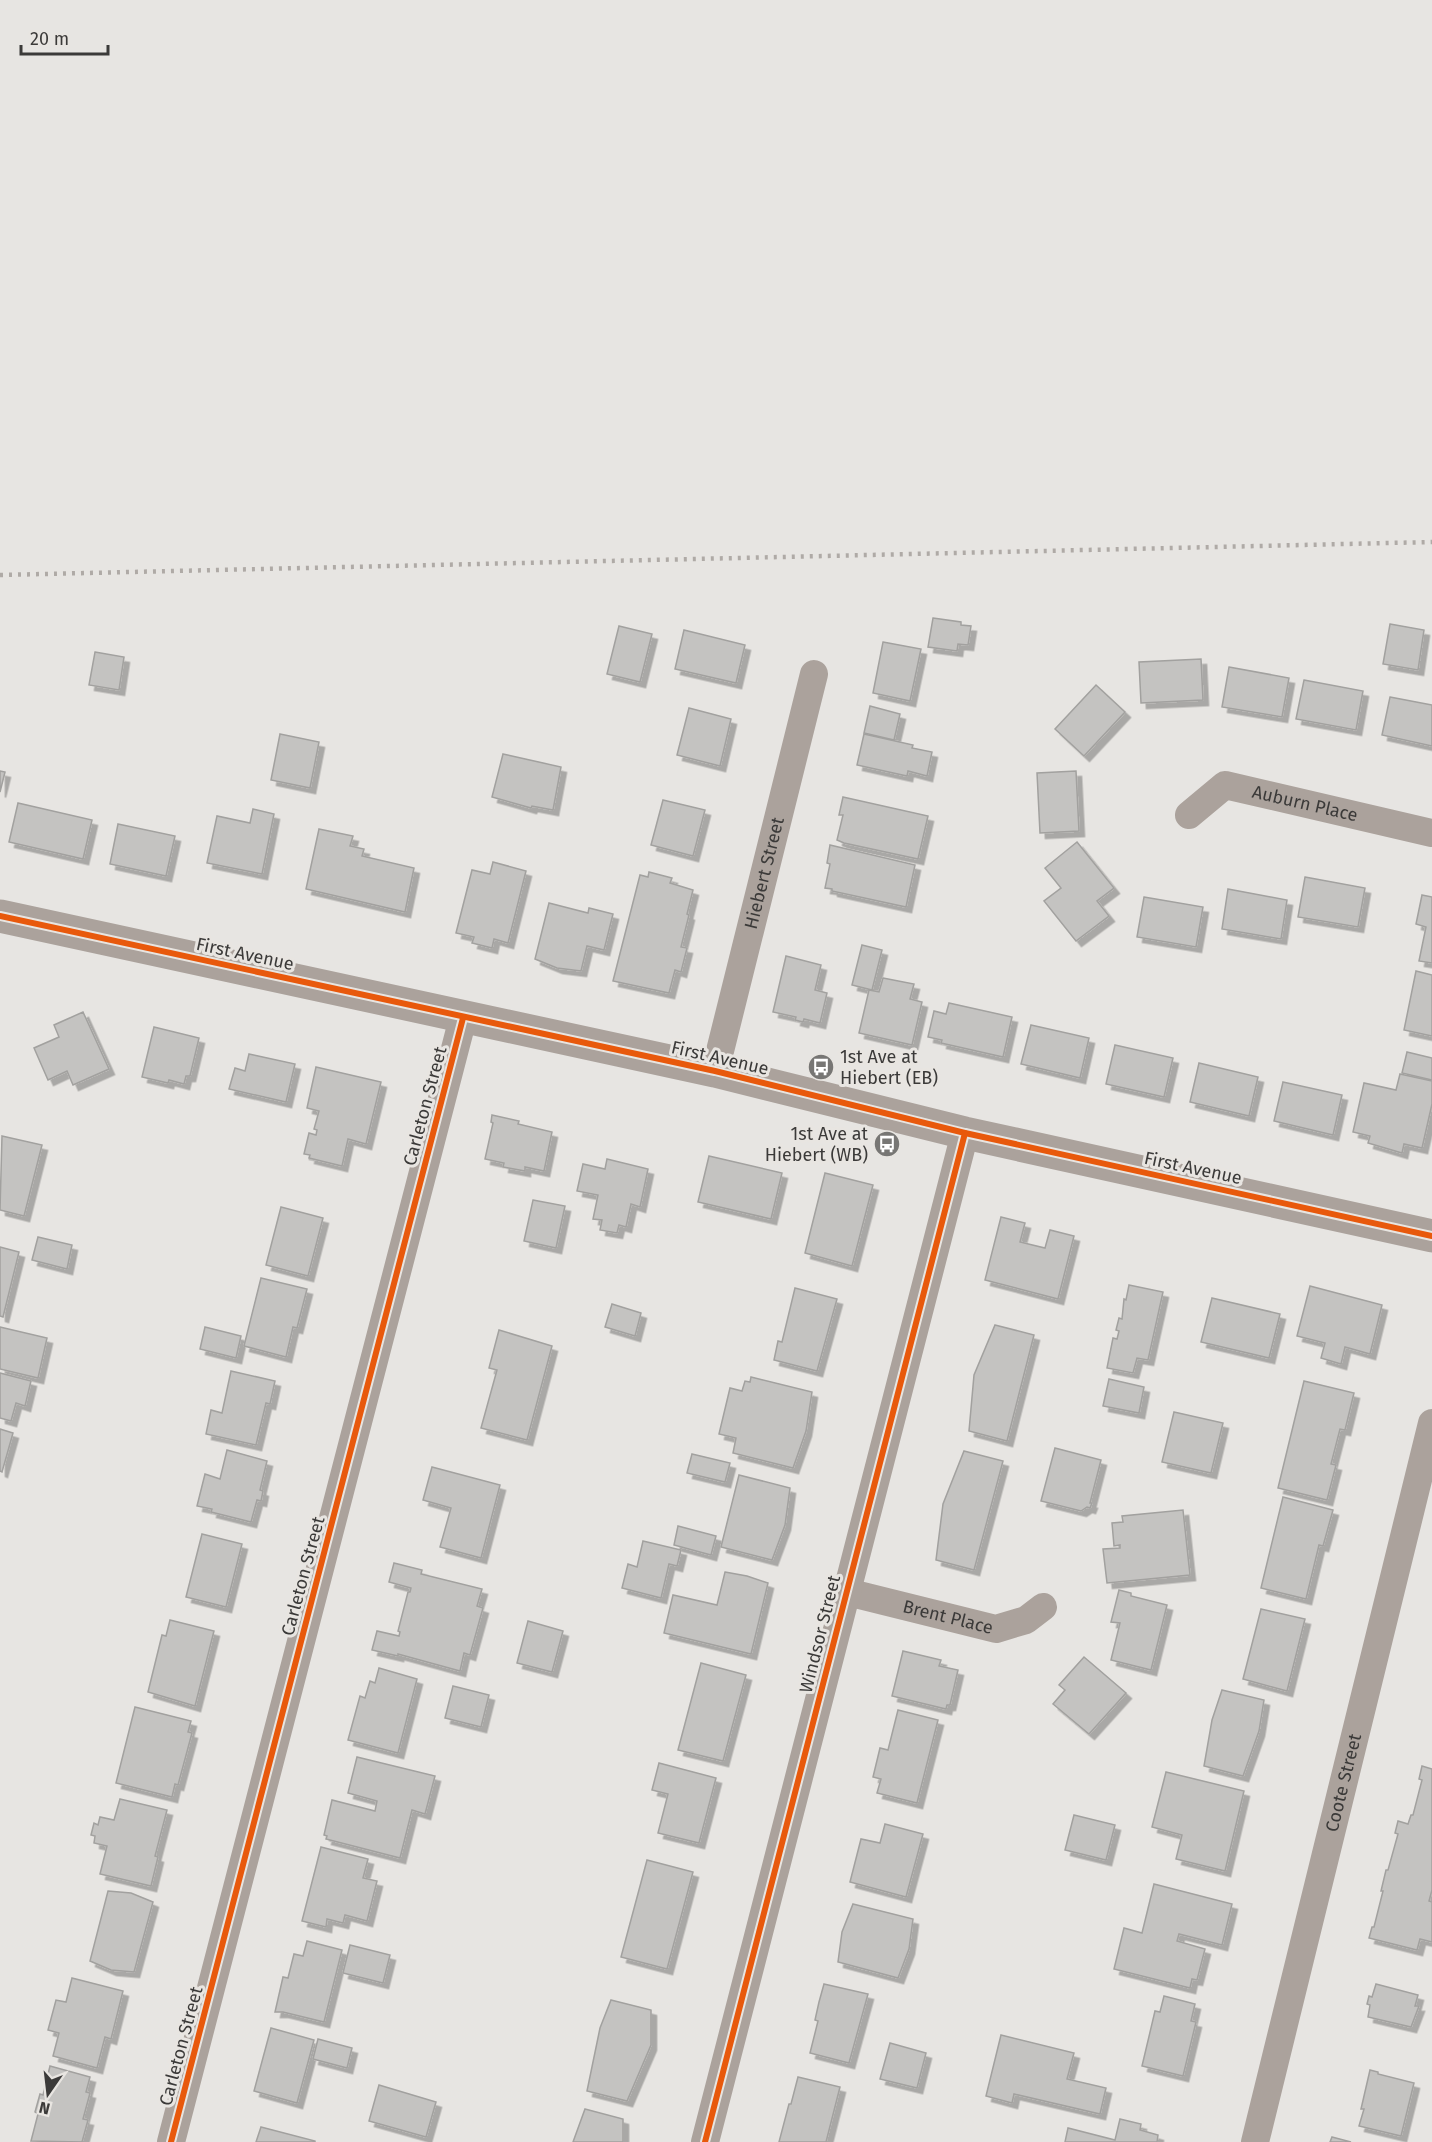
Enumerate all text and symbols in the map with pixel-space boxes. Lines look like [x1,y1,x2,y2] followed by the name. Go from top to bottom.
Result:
[21,18,108,56] scale bar
[30,28,69,50] text: 20 m
[1250,781,1360,826] street label: Auburn Place
[740,814,789,931] street label: Hiebert Street
[194,933,296,975] street label: First Avenue
[669,1036,771,1080] street label: First Avenue
[399,1043,452,1168] street label: Carleton Street
[840,1046,938,1089] place label: 1st Ave at Hiebert (EB)
[806,1052,836,1082] bus stop icon: 1st Ave at Hiebert (EB)
[765,1123,869,1166] place label: 1st Ave at Hiebert (WB)
[872,1129,902,1159] bus stop icon: 1st Ave at Hiebert (WB)
[1142,1147,1244,1189] street label: First Avenue
[277,1513,330,1638] street label: Carleton Street
[795,1572,845,1695] street label: Windsor Street
[900,1595,995,1639] street label: Brent Place
[1321,1731,1366,1834] street label: Coote Street
[155,1983,208,2108] street label: Carleton Street
[18,2064,78,2124] north arrow
[37,2098,52,2119] text: N

